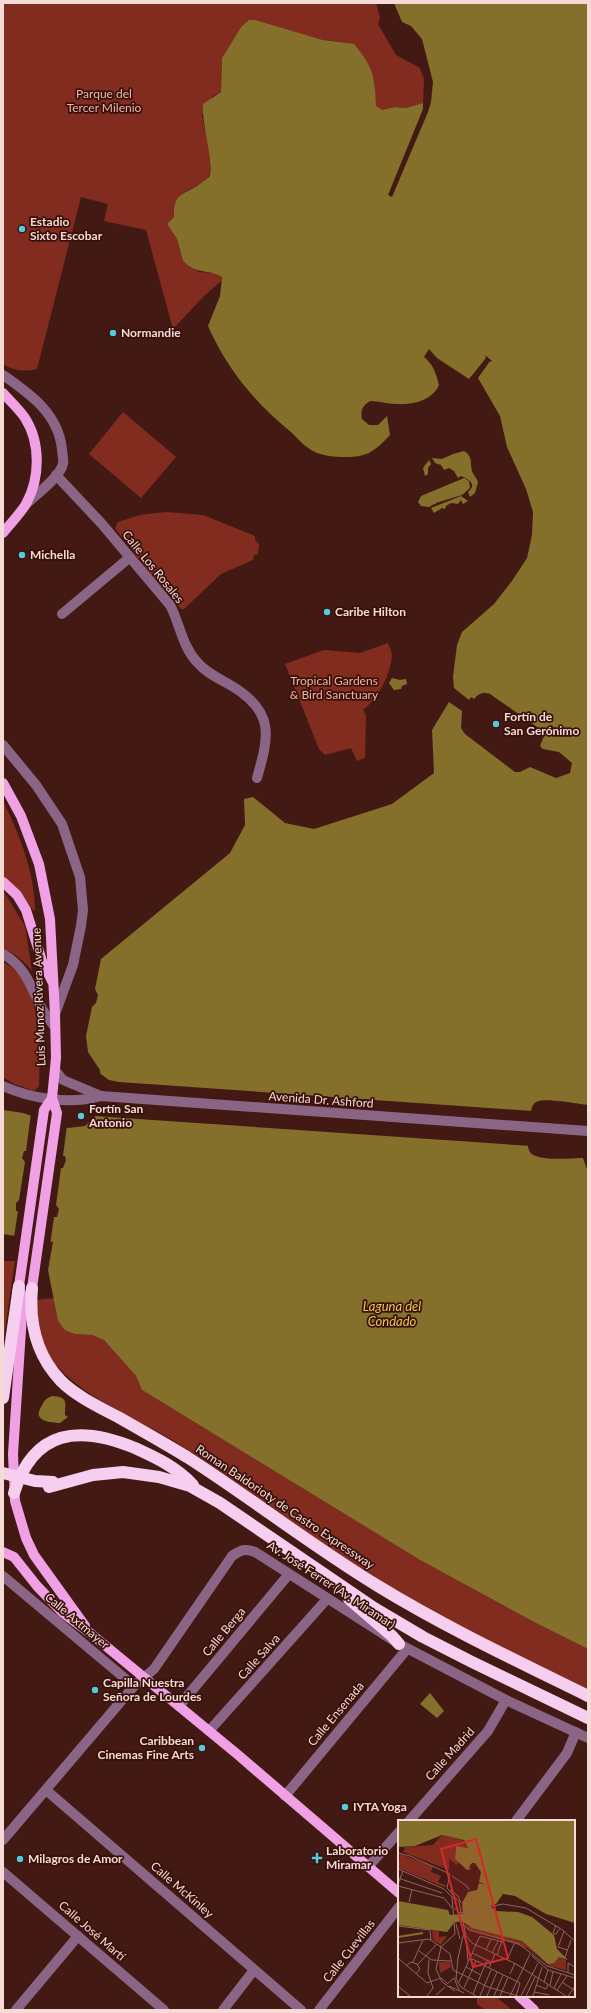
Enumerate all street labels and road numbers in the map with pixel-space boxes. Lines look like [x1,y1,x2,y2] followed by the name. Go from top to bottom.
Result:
[119,527,187,606] street label: Calle Los Rosales
[29,928,48,1067] street label: Luis Munoz Rivera Avenue
[268,1088,374,1111] street label: Avenida Dr. Ashford
[193,1441,378,1573] street label: Roman Baldorioty de Castro Expressway
[264,1538,398,1632] street label: Av. José Ferrer (Av. Miramar)
[42,1589,113,1652] street label: Calle Axtmayer
[199,1604,249,1659] street label: Calle Berga
[234,1631,283,1683] street label: Calle Salva
[304,1678,367,1749] street label: Calle Ensenada
[422,1724,478,1783] street label: Calle Madrid
[148,1858,217,1922] street label: Calle McKinley
[56,1898,129,1964] street label: Calle José Martí
[319,1916,378,1985] street label: Calle Cuevillas

